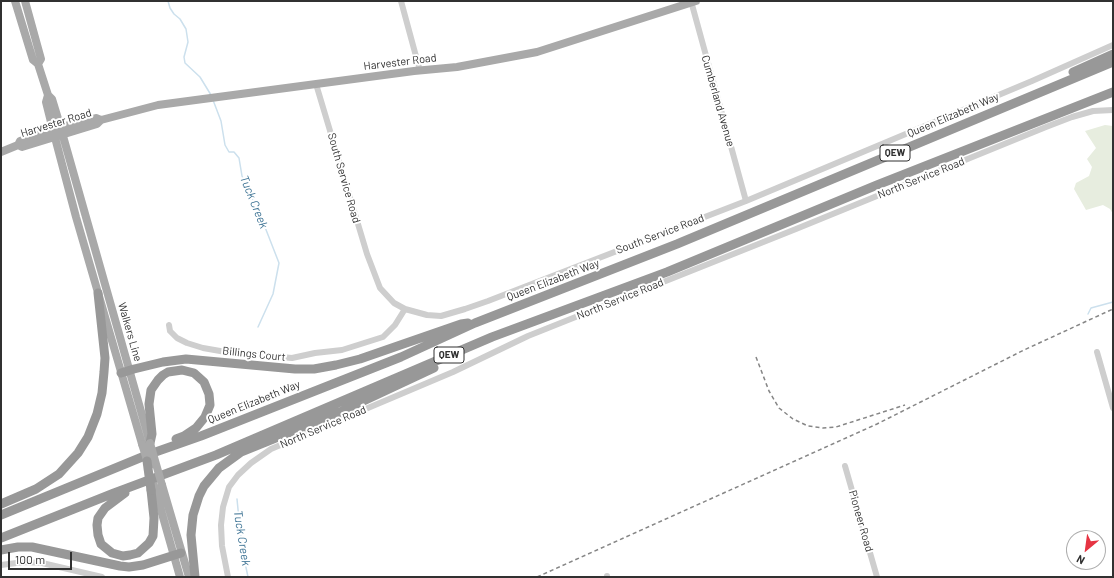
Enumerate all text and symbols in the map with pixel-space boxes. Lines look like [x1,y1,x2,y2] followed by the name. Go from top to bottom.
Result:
[363,51,437,73] street label: Harvester Road
[699,54,737,148] street label: Cumberland Avenue
[905,90,1001,140] street label: Queen Elizabeth Way
[19,106,93,140] street label: Harvester Road
[325,131,363,225] street label: South Service Road
[880,145,910,161] road number: QEW
[876,155,966,201] street label: North Service Road
[237,173,271,231] water label: Tuck Creek
[614,211,706,257] street label: South Service Road
[505,256,601,304] street label: Queen Elizabeth Way
[575,276,665,322] street label: North Service Road
[115,301,145,363] street label: Walkers Line
[222,344,286,364] street label: Billings Court
[434,347,464,363] road number: QEW
[206,377,302,427] street label: Queen Elizabeth Way
[278,403,368,451] street label: North Service Road
[846,489,876,553] street label: Pioneer Road
[231,509,253,567] water label: Tuck Creek
[1066,530,1106,570] north arrow
[10,544,74,570] scale bar
[15,552,45,566] text: 100 m
[1074,553,1087,568] text: N

